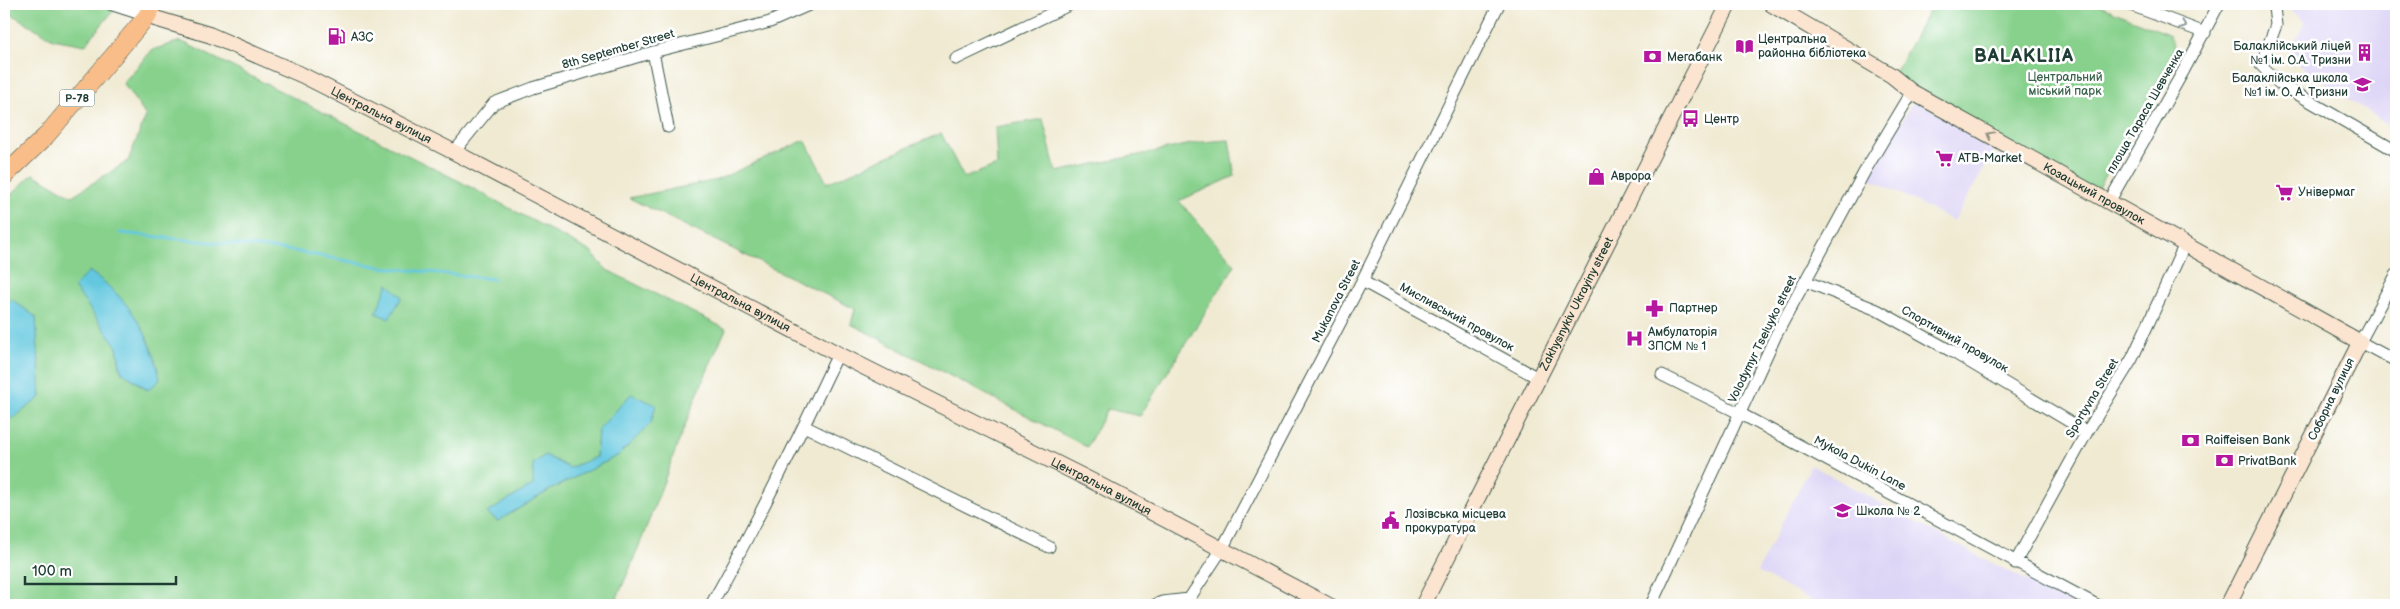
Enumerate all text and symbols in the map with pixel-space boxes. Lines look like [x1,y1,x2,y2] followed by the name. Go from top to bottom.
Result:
[2178,19,2186,29] one-way arrow
[560,26,676,73] street label: 8th September Street
[327,27,347,47] fuel station icon: АЗС
[350,30,373,45] place label: АЗС
[1758,32,1866,61] place label: Центральна районна бібліотека
[1734,36,1754,56] library icon: Центральна районна бібліотека
[2233,39,2351,68] place label: Балаклійський ліцей №1 ім. О.А. Тризни
[2355,43,2375,63] building icon: Балаклійський ліцей №1 ім. О.А. Тризни
[1974,46,2074,67] district label: BALAKLIIA
[2103,46,2187,176] street label: площа Тараса Шевченка
[1643,47,1663,67] bank icon: Мегабанк
[1667,50,1723,65] place label: Мегабанк
[2027,70,2103,99] park label: Центральний міський парк
[2232,71,2348,100] place label: Балаклійська школа №1 ім. О. А. Тризни
[2352,75,2372,95] school or university icon: Балаклійська школа №1 ім. О. А. Тризни
[328,84,434,148] street label: Центральна вулиця
[60,90,94,106] road number: Р-78
[1680,109,1700,129] bus stop icon: Центр
[1704,112,1739,127] place label: Центр
[1986,132,1995,142] one-way arrow
[1934,148,1954,168] supermarket icon: ATB-Market
[1958,151,2022,166] place label: ATB-Market
[2040,160,2148,229] street label: Козацький провулок
[1587,166,1607,186] shop icon: Аврора
[1610,169,1651,184] place label: Аврора
[2274,182,2294,202] supermarket icon: Універмаг
[2298,185,2355,200] place label: Універмаг
[1536,235,1617,374] street label: Zakhysnykiv Ukrayiny street
[1309,257,1364,345] street label: Mukanova Street
[687,271,793,336] street label: Центральна вулиця
[1725,273,1800,405] street label: Volodymyr Tseluyko street
[1397,280,1517,355] street label: Мисливський провулок
[1645,298,1665,318] pharmacy icon: Партнер
[1669,301,1718,316] place label: Партнер
[1898,303,2012,377] street label: Спортивний провулок
[1647,325,1718,354] place label: Амбулаторія ЗПСМ № 1
[1624,329,1644,349] hospital icon: Амбулаторія ЗПСМ № 1
[2305,355,2358,443] street label: Соборна вулиця
[2063,356,2122,441] street label: Sportyvna Street
[2181,430,2201,450] bank icon: Raiffeisen Bank
[1811,433,1908,494] street label: Mykola Dukin Lane
[2205,433,2290,448] place label: Raiffeisen Bank
[2214,451,2234,471] bank icon: PrivatBank
[2238,454,2296,469] place label: PrivatBank
[1048,455,1154,519] street label: Центральна вулиця
[1832,501,1852,521] school or university icon: Школа № 2
[1856,504,1920,519] place label: Школа № 2
[1404,507,1506,536] place label: Лозівська місцева прокуратура
[1381,511,1401,531] public building icon: Лозівська місцева прокуратура
[25,554,176,586] scale bar
[32,562,72,581] text: 100 m

